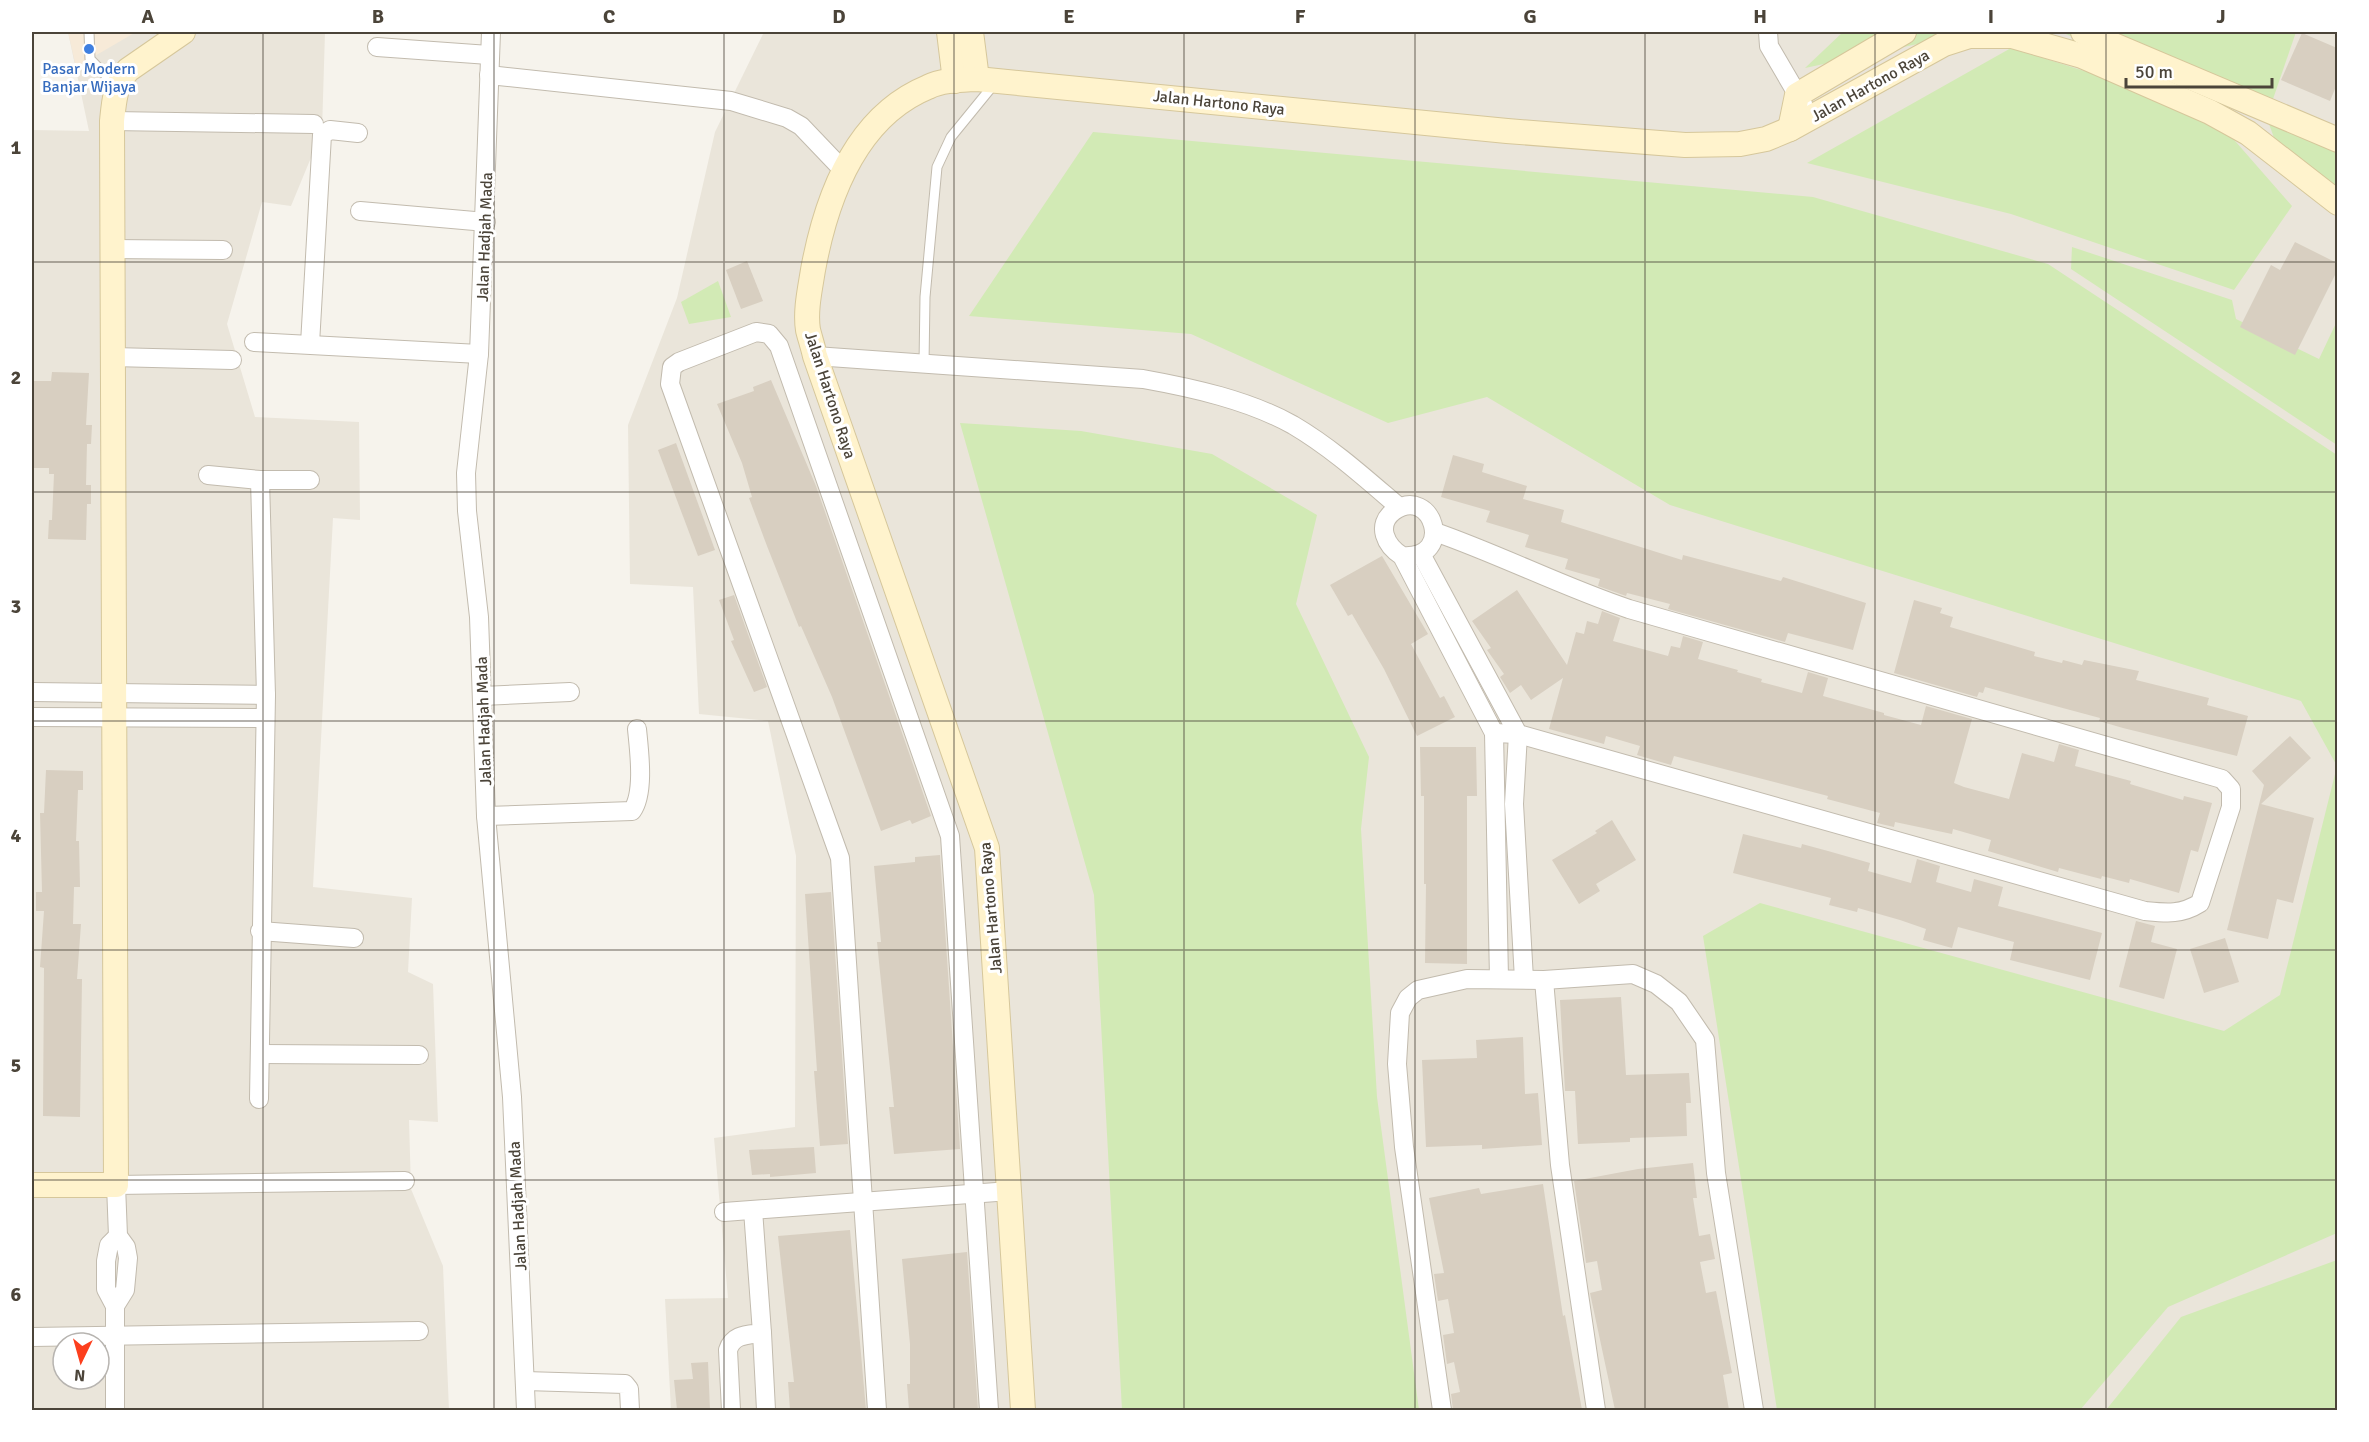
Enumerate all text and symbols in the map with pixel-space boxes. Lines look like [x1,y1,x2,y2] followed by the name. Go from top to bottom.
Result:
[142,4,155,29] text: A
[372,4,384,29] text: B
[603,4,615,29] text: C
[832,4,846,29] text: D
[1063,4,1075,29] text: E
[1295,4,1306,29] text: F
[1523,4,1537,29] text: G
[1753,4,1767,29] text: H
[1988,4,1994,29] text: I
[2216,4,2226,29] text: J
[82,42,96,56] marker: Pasar Modern Banjar Wijaya
[1808,45,1933,127] street label: Jalan Hartono Raya
[2126,51,2272,89] scale bar
[42,59,136,97] place label: Pasar Modern Banjar Wijaya
[2135,61,2173,83] text: 50 m
[1152,86,1286,120] street label: Jalan Hartono Raya
[11,135,22,160] text: 1
[473,172,497,302] street label: Jalan Hadjah Mada
[800,329,860,461] street label: Jalan Hartono Raya
[11,365,21,390] text: 2
[11,594,21,619] text: 3
[472,656,496,786] street label: Jalan Hadjah Mada
[11,823,22,848] text: 4
[975,841,1007,975] street label: Jalan Hartono Raya
[11,1053,21,1078] text: 5
[505,1141,531,1271] street label: Jalan Hadjah Mada
[11,1282,22,1307] text: 6
[51,1331,111,1391] north arrow
[73,1364,86,1385] text: N

